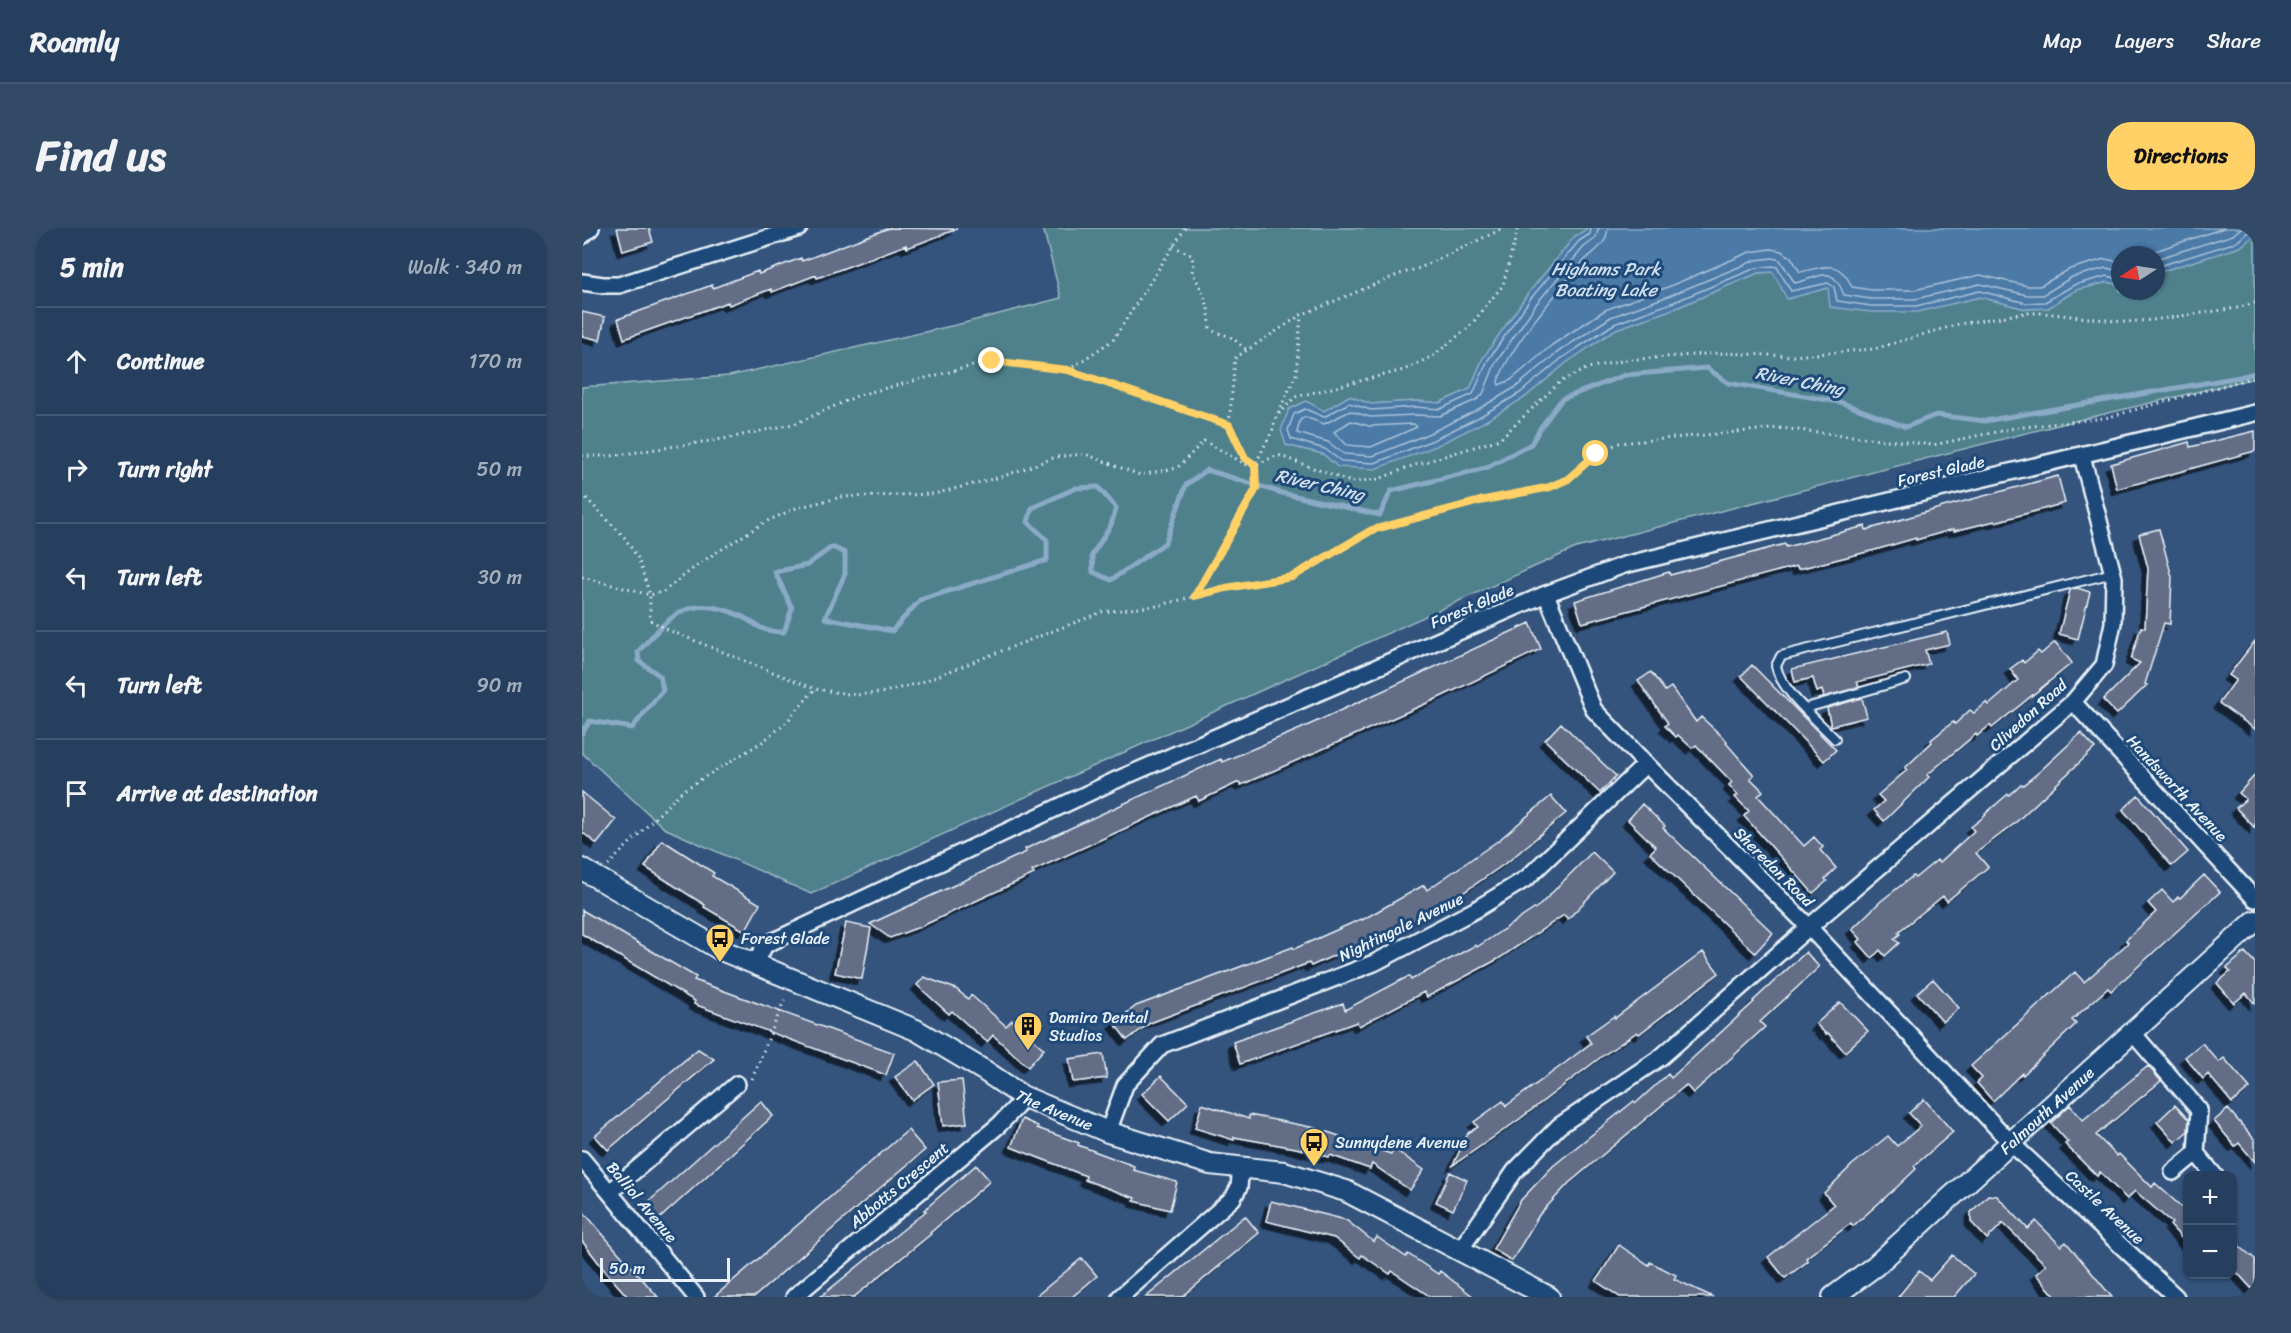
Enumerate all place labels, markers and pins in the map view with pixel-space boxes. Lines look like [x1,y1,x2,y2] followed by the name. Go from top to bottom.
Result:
[704,922,736,964] bus stop icon: Forest Glade
[741,924,830,953] place label: Forest Glade
[1049,1003,1149,1050] place label: Damira Dental Studios
[1012,1010,1044,1052] building icon: Damira Dental Studios
[1298,1126,1330,1168] bus stop icon: Sunnydene Avenue
[1335,1128,1468,1157] place label: Sunnydene Avenue

